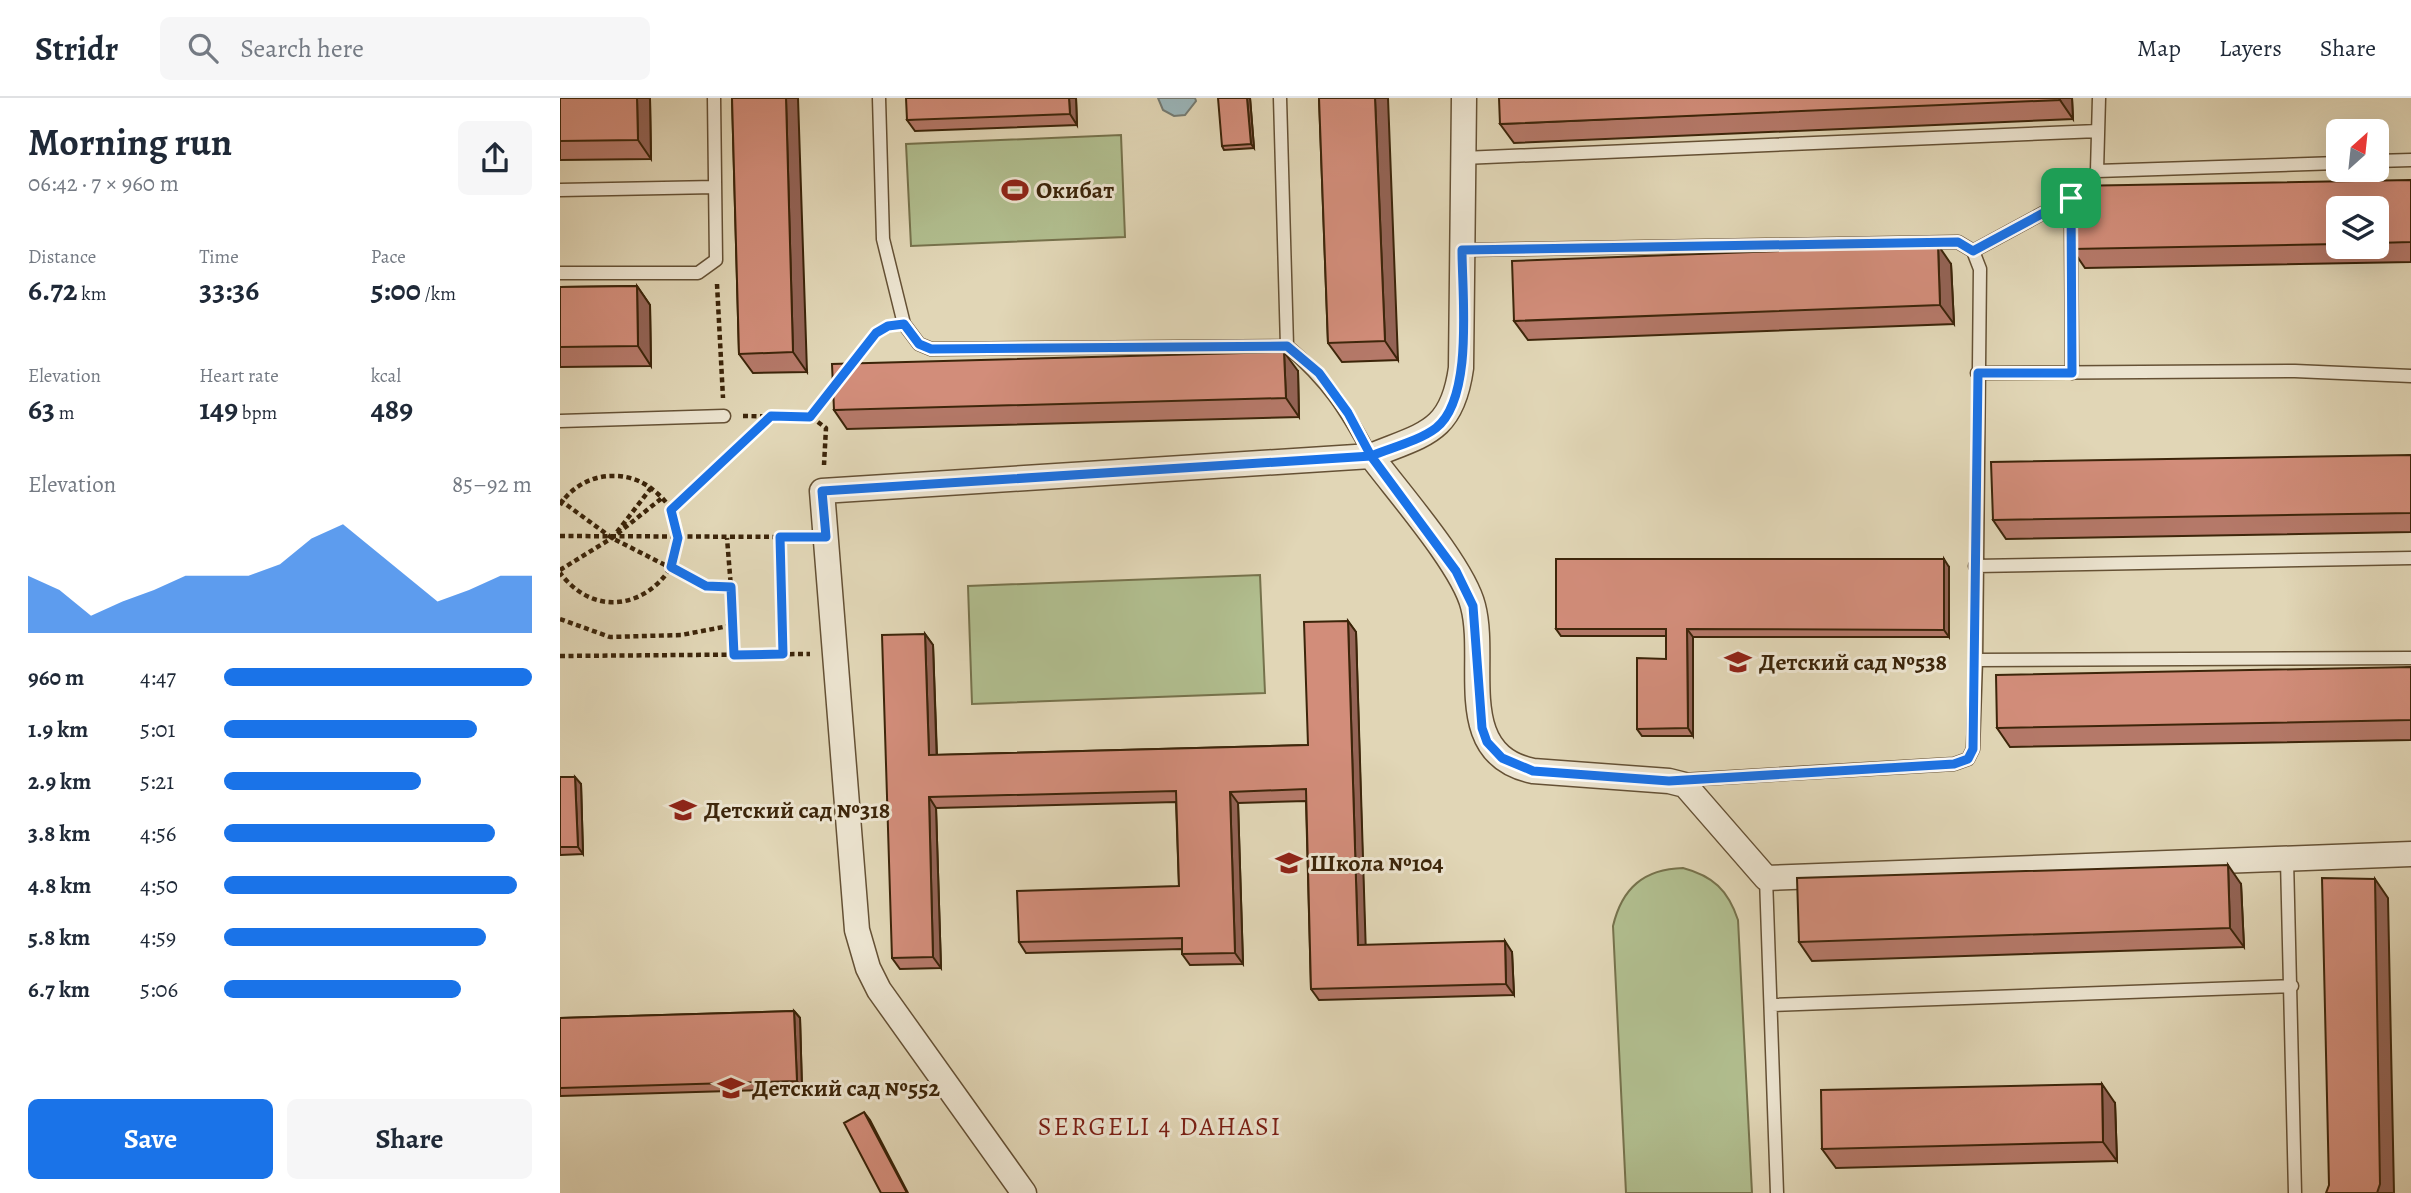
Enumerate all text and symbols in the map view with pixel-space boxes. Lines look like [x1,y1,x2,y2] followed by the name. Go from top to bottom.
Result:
[160,17,650,80] search box
[35,26,118,71] text: Stridr
[184,29,222,67] icon: search
[240,31,364,66] text: Search here
[2137,32,2181,64] text: Map
[2219,32,2282,64] text: Layers
[2320,32,2376,64] text: Share
[28,116,232,168] text: Morning run
[2326,119,2389,182] north arrow
[2326,119,2389,259] map controls
[458,121,532,195] button: share
[28,168,179,199] text: 06:42 · 7 × 960 m
[2041,168,2101,228] pin
[1036,174,1114,206] place label: Окибат
[1000,175,1030,205] sports icon: Окибат
[2052,179,2090,217] icon: arrive
[2326,196,2389,259] button: layers
[28,244,96,270] text: Distance
[199,244,239,270] text: Time
[371,244,406,270] text: Pace
[28,270,78,310] text: 6.72
[199,270,259,310] text: 33:36
[371,270,421,310] text: 5:00
[78,281,107,307] text: km
[421,281,456,307] text: /km
[28,363,101,389] text: Elevation
[199,363,279,389] text: Heart rate
[371,363,401,389] text: kcal
[28,389,55,429] text: 63
[199,389,238,429] text: 149
[371,389,413,429] text: 489
[55,400,75,426] text: m
[238,400,277,426] text: bpm
[28,469,116,500] text: Elevation
[452,469,532,500] text: 85–92 m
[1759,646,1947,678] place label: Детский сад №538
[1723,647,1753,677] school or university icon: Детский сад №538
[28,662,84,693] text: 960 m
[140,662,176,693] text: 4:47
[28,714,88,745] text: 1.9 km
[140,714,176,745] text: 5:01
[28,766,91,797] text: 2.9 km
[140,766,174,797] text: 5:21
[704,794,890,826] place label: Детский сад №318
[668,795,698,825] school or university icon: Детский сад №318
[28,818,90,849] text: 3.8 km
[140,818,176,849] text: 4:56
[1310,847,1444,879] place label: Школа №104
[1274,848,1304,878] school or university icon: Школа №104
[28,870,91,901] text: 4.8 km
[140,870,178,901] text: 4:50
[28,922,90,953] text: 5.8 km
[140,922,176,953] text: 4:59
[28,974,90,1005] text: 6.7 km
[140,974,178,1005] text: 5:06
[752,1072,940,1104] place label: Детский сад №552
[716,1073,746,1103] school or university icon: Детский сад №552
[28,1099,273,1179] button: Save
[287,1099,532,1179] button: Share
[1038,1109,1282,1144] district label: SERGELI 4 DAHASI

